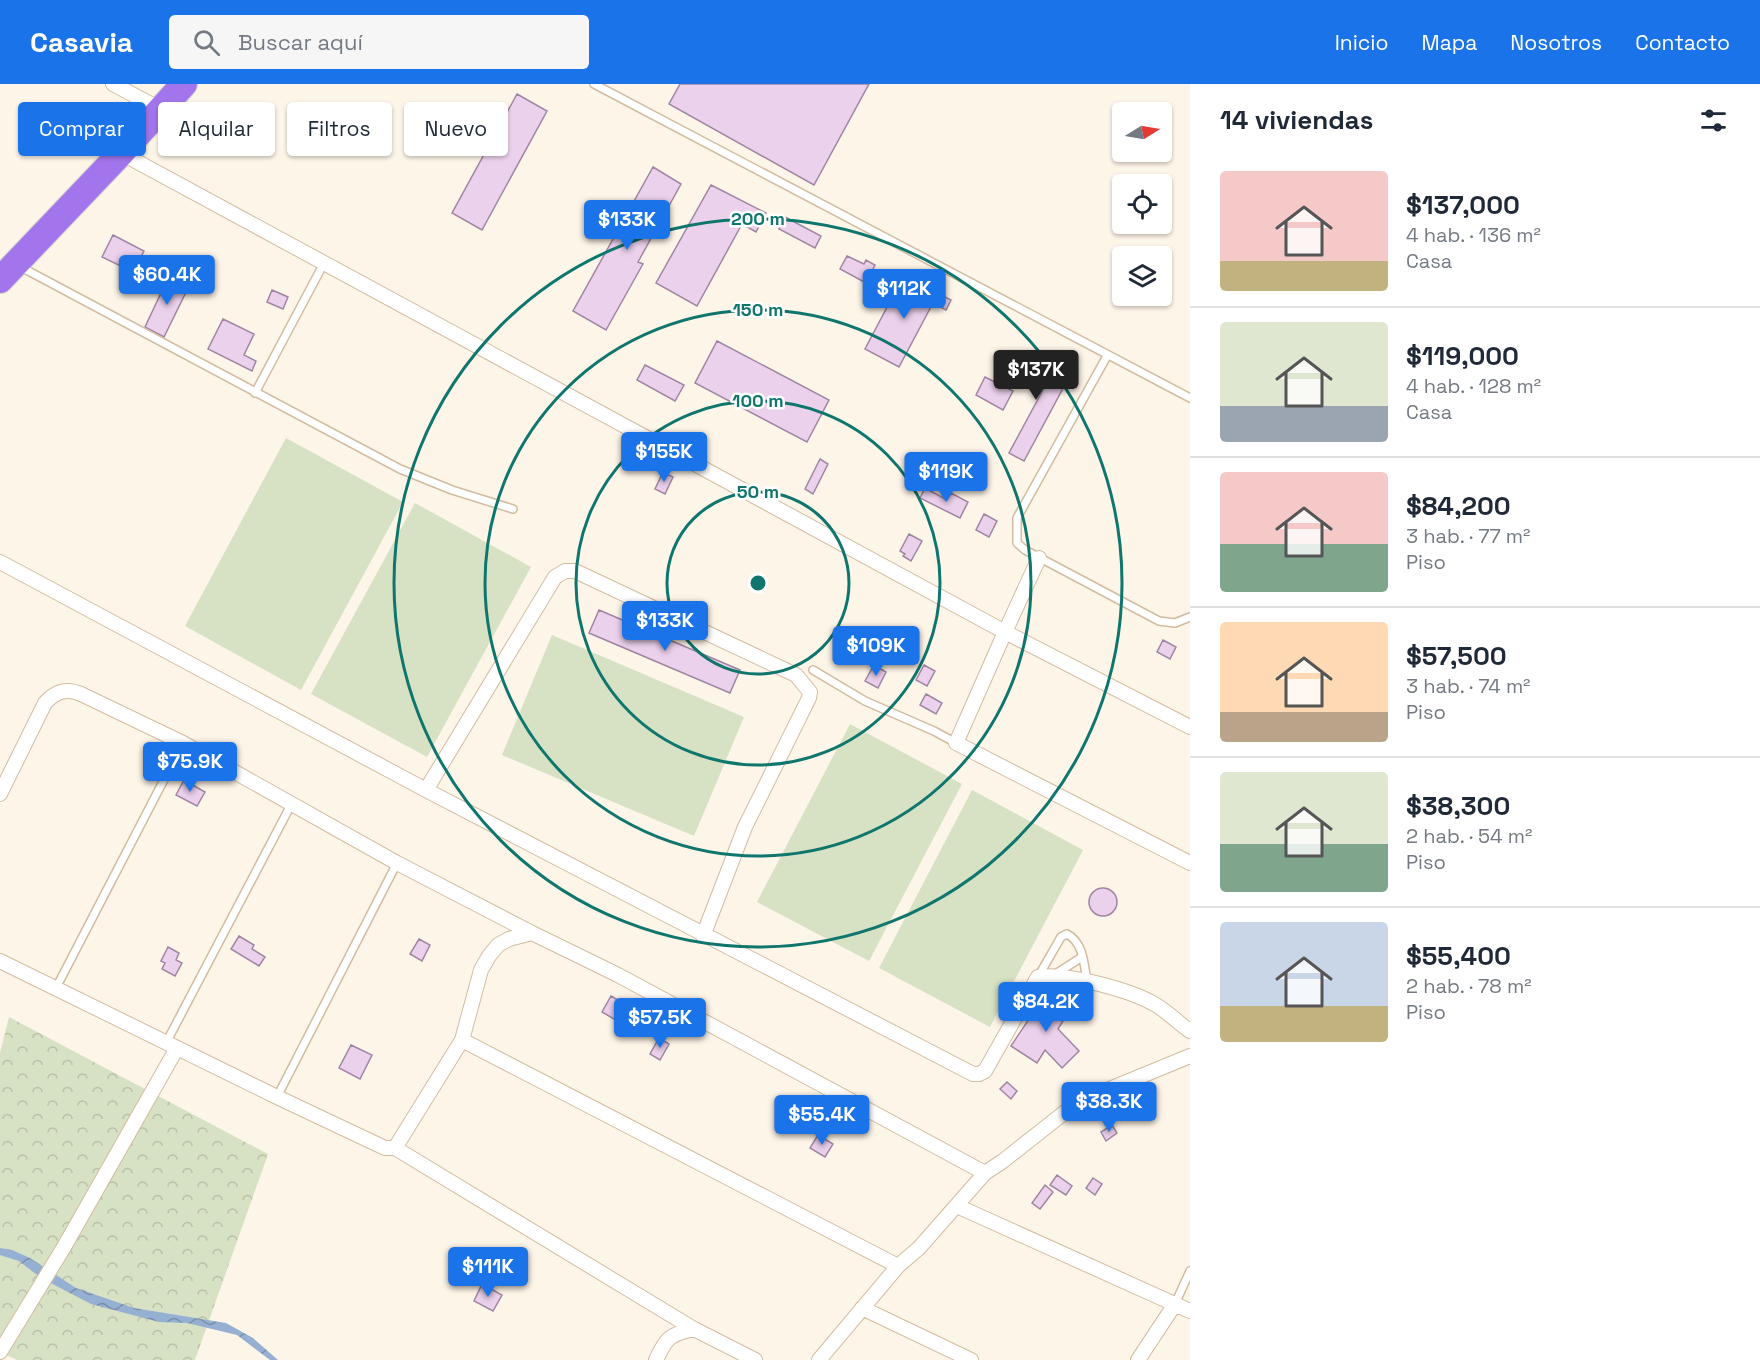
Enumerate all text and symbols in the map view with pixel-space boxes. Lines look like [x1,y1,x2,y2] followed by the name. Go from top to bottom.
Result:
[169,15,589,69] search box
[30,24,133,60] text: Casavia
[190,26,223,59] icon: search
[238,28,363,56] text: Buscar aquí
[1335,29,1389,56] text: Inicio
[1422,29,1477,56] text: Mapa
[1510,29,1602,56] text: Nosotros
[1635,29,1730,56] text: Contacto
[18,102,146,156] chip: Comprar
[158,102,275,156] chip: Alquilar
[287,102,392,156] chip: Filtros
[404,102,508,156] chip: Nuevo
[1112,102,1172,162] north arrow
[1112,102,1172,306] map controls
[1220,103,1373,137] text: 14 viviendas
[1697,104,1730,137] icon: filters
[1112,174,1172,234] button: locate
[1406,188,1520,222] text: $137,000
[1268,195,1340,267] icon: home
[585,200,669,251] pin: $133K
[598,206,656,232] text: $133K
[731,207,785,230] text: 200 m
[1406,222,1541,248] text: 4 hab. · 136 m²
[1112,246,1172,306] button: layers
[1406,248,1452,274] text: Casa
[118,255,216,306] pin: $60.4K
[133,261,201,287] text: $60.4K
[862,269,946,320] pin: $112K
[877,275,931,301] text: $112K
[733,298,783,321] text: 150 m
[1406,339,1519,373] text: $119,000
[1268,346,1340,418] icon: home
[994,350,1078,401] pin: $137K
[1008,356,1064,382] text: $137K
[1406,373,1541,399] text: 4 hab. · 128 m²
[732,389,784,412] text: 100 m
[1406,399,1452,425] text: Casa
[622,432,706,483] pin: $155K
[635,438,693,464] text: $155K
[904,452,988,503] pin: $119K
[918,458,974,484] text: $119K
[737,480,779,503] text: 50 m
[1406,489,1511,523] text: $84,200
[1268,496,1340,568] icon: home
[1406,523,1530,549] text: 3 hab. · 77 m²
[1406,549,1446,575] text: Piso
[748,573,768,593] centre of rings
[623,601,707,652] pin: $133K
[636,607,694,633] text: $133K
[834,626,918,677] pin: $109K
[847,632,906,658] text: $109K
[1406,639,1507,673] text: $57,500
[1268,646,1340,718] icon: home
[1406,673,1530,699] text: 3 hab. · 74 m²
[1406,699,1446,725] text: Piso
[141,742,239,793] pin: $75.9K
[157,748,223,774] text: $75.9K
[1406,789,1510,823] text: $38,300
[1268,796,1340,868] icon: home
[1406,823,1532,849] text: 2 hab. · 54 m²
[1406,849,1446,875] text: Piso
[1406,939,1511,973] text: $55,400
[1268,946,1340,1018] icon: home
[1406,973,1531,999] text: 2 hab. · 78 m²
[997,982,1095,1033] pin: $84.2K
[1012,988,1080,1014] text: $84.2K
[611,998,709,1049] pin: $57.5K
[1406,999,1446,1025] text: Piso
[628,1004,692,1030] text: $57.5K
[1060,1082,1158,1133] pin: $38.3K
[1076,1088,1142,1114] text: $38.3K
[773,1095,871,1146] pin: $55.4K
[788,1101,856,1127] text: $55.4K
[446,1247,530,1298] pin: $111K
[462,1253,514,1279] text: $111K

